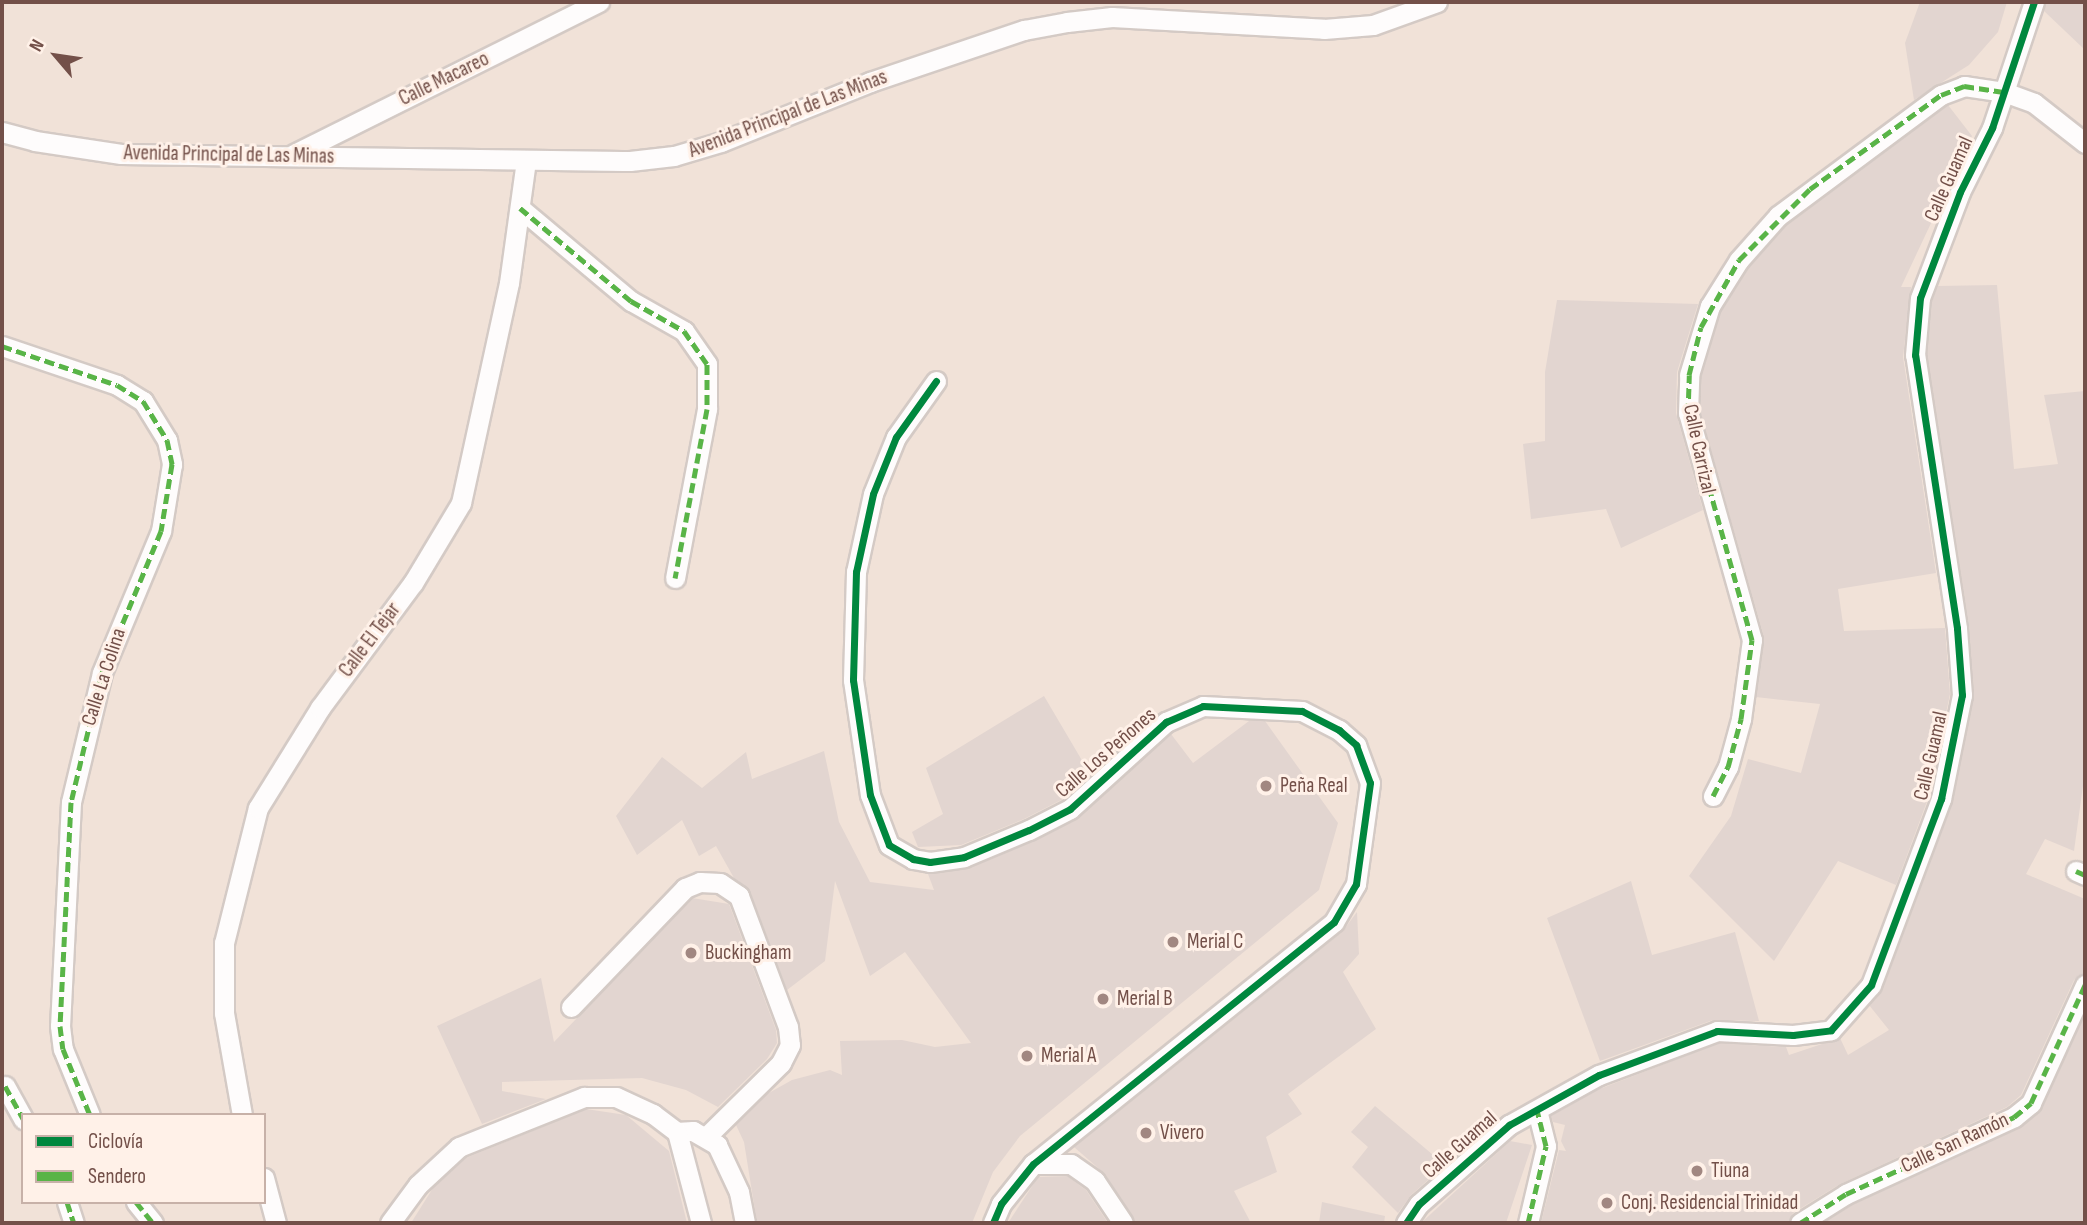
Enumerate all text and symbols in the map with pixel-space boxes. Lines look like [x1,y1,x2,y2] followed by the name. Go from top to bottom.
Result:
[21,21,91,91] north arrow
[25,36,50,56] text: N
[395,46,493,112] street label: Calle Macareo
[685,65,891,163] street label: Avenida Principal de Las Minas
[1919,133,1979,225] street label: Calle Guamal
[124,141,334,169] street label: Avenida Principal de Las Minas
[1677,402,1721,496] street label: Calle Carrizal
[334,598,406,682] street label: Calle El Tejar
[76,625,132,729] street label: Calle La Colina
[1051,703,1161,803] street label: Calle Los Peñones
[1909,709,1953,803] street label: Calle Guamal
[1280,773,1348,799] place label: Peña Real
[1258,778,1274,794] marker: Peña Real
[1187,929,1243,955] place label: Merial C
[1165,934,1181,950] marker: Merial C
[705,940,791,966] place label: Buckingham
[683,945,699,961] marker: Buckingham
[1117,986,1173,1012] place label: Merial B
[1095,991,1111,1007] marker: Merial B
[1041,1043,1096,1069] place label: Merial A
[1019,1048,1035,1064] marker: Merial A
[1418,1106,1502,1184] street label: Calle Guamal
[1897,1107,2013,1179] street label: Calle San Ramón
[21,1113,266,1204] legend
[1160,1120,1204,1146] place label: Vivero
[1138,1125,1154,1141] marker: Vivero
[88,1129,143,1154] text: Ciclovía
[1711,1158,1749,1184] place label: Tiuna
[1689,1163,1705,1179] marker: Tiuna
[88,1164,146,1189] text: Sendero
[1621,1190,1798,1216] place label: Conj. Residencial Trinidad
[1599,1195,1615,1211] marker: Conj. Residencial Trinidad

